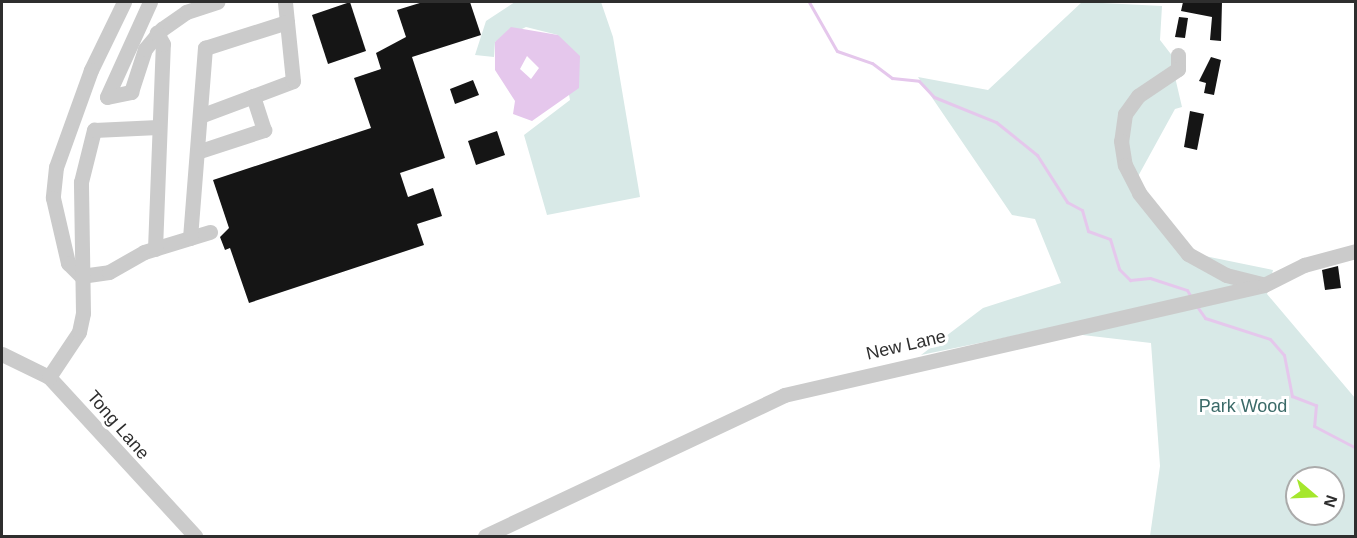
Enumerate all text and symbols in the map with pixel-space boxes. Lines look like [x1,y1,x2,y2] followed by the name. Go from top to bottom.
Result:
[864,325,948,365] street label: New Lane
[82,386,154,464] street label: Tong Lane
[1199,395,1287,417] park label: Park Wood
[1285,466,1345,526] north arrow
[1321,493,1341,510] text: N

